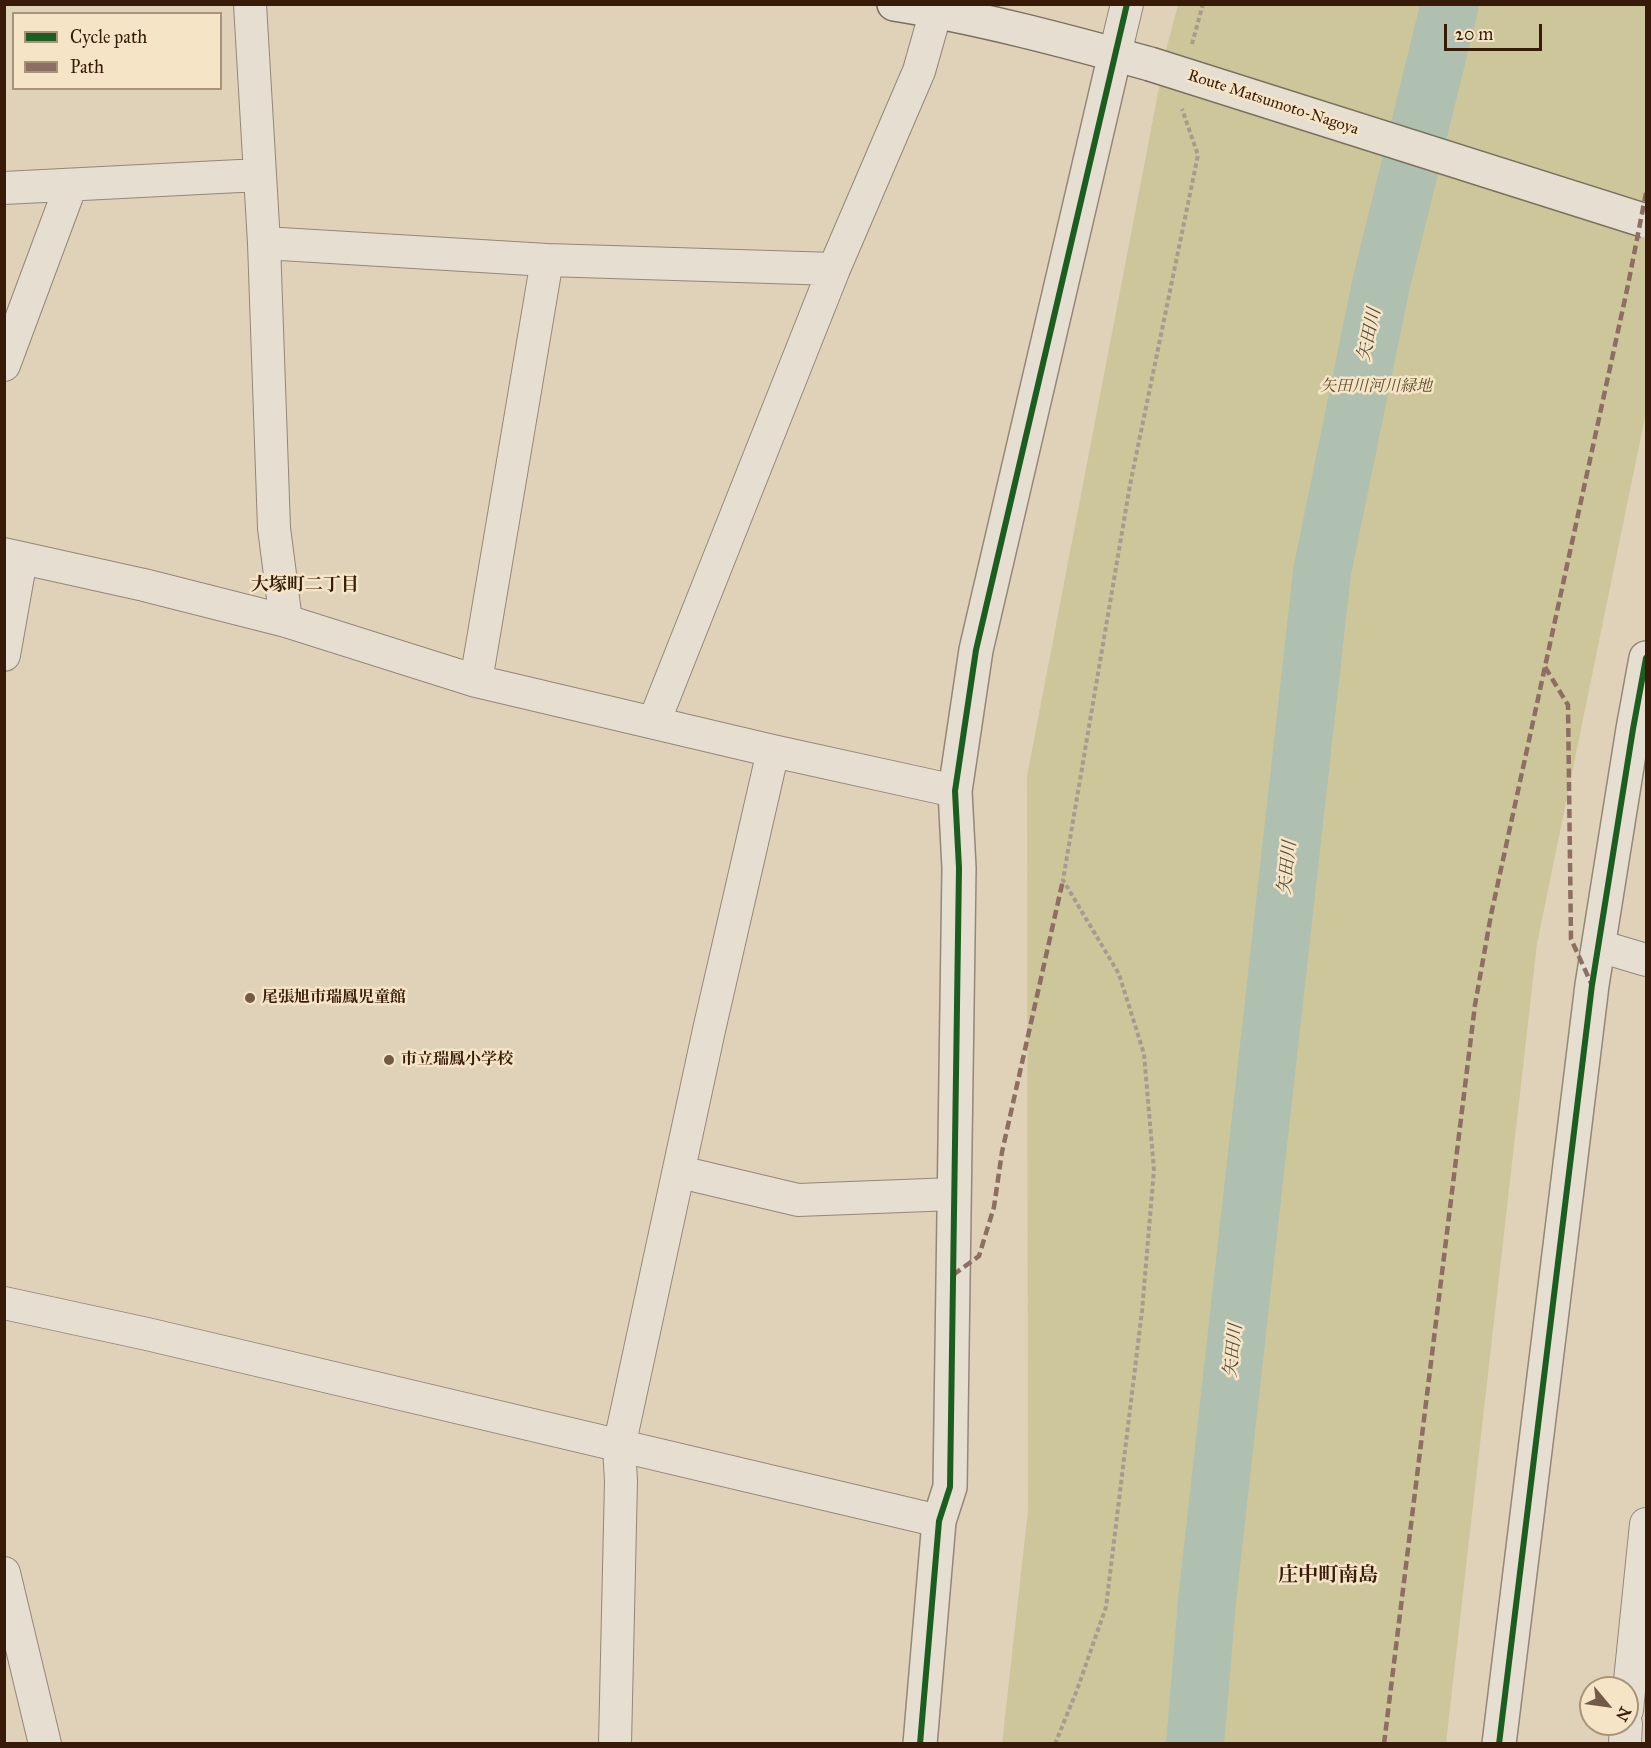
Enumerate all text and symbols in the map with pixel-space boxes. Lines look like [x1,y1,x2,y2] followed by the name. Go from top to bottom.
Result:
[12,12,222,90] legend
[1447,12,1544,50] scale bar
[1455,23,1493,45] text: 20 m
[70,26,147,48] text: Cycle path
[70,56,104,78] text: Path
[1185,66,1361,140] street label: Route Matsumoto-Nagoya
[1354,306,1386,364] water label: 矢田川
[1320,377,1432,397] park label: 矢田川河川緑地
[251,575,359,597] district label: 大塚町二丁目
[1274,840,1302,896] water label: 矢田川
[262,988,406,1008] place label: 尾張旭市瑞鳳児童館
[243,991,257,1005] marker: 尾張旭市瑞鳳児童館
[401,1050,513,1070] place label: 市立瑞鳳小学校
[382,1053,396,1067] marker: 市立瑞鳳小学校
[1220,1323,1248,1379] water label: 矢田川
[1278,1564,1378,1588] district label: 庄中町南島
[1579,1676,1639,1736] north arrow
[1612,1703,1635,1725] text: N

